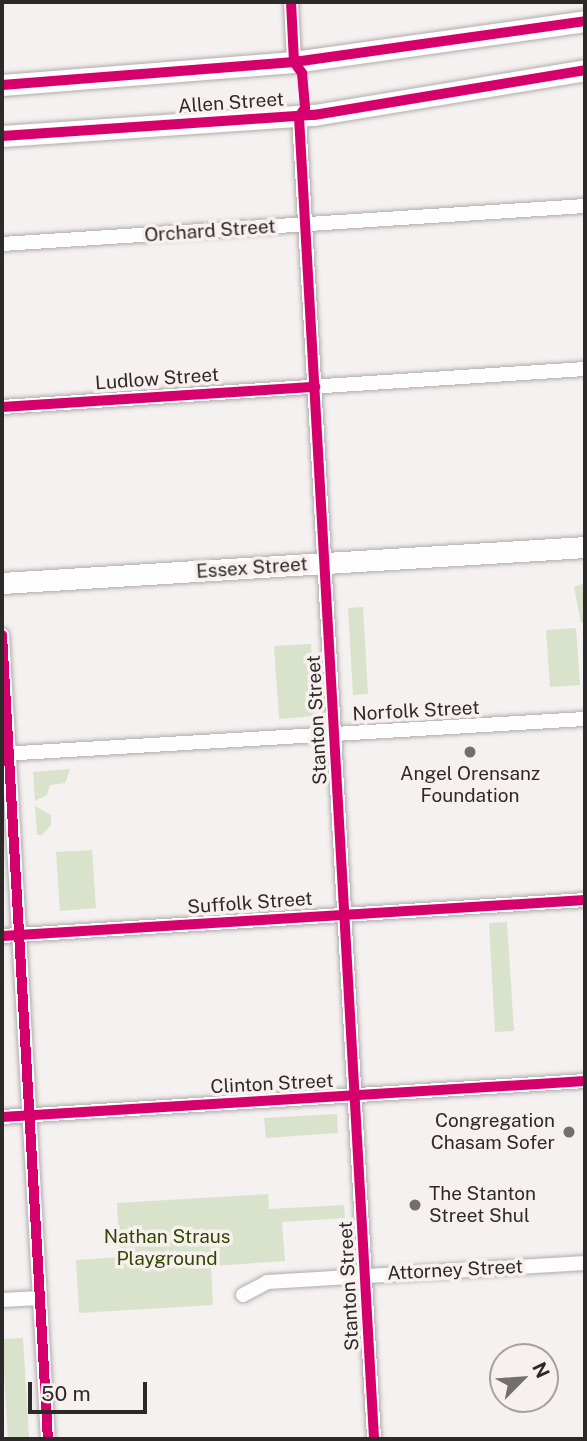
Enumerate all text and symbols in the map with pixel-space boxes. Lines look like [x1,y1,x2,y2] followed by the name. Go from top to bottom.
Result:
[177,88,285,118] street label: Allen Street
[144,215,276,247] street label: Orchard Street
[94,363,220,395] street label: Ludlow Street
[195,553,309,583] street label: Essex Street
[302,655,332,785] street label: Stanton Street
[352,696,480,726] street label: Norfolk Street
[462,744,478,760] marker: Angel Orensanz Foundation
[400,763,540,807] place label: Angel Orensanz Foundation
[187,887,313,919] street label: Suffolk Street
[210,1069,334,1099] street label: Clinton Street
[431,1110,555,1154] place label: Congregation Chasam Sofer
[561,1124,577,1140] marker: Congregation Chasam Sofer
[429,1183,536,1227] place label: The Stanton Street Shul
[407,1197,423,1213] marker: The Stanton Street Shul
[334,1221,364,1351] street label: Stanton Street
[104,1226,230,1270] park label: Nathan Straus Playground
[386,1255,524,1285] street label: Attorney Street
[489,1343,559,1413] north arrow
[528,1359,554,1381] text: N
[32,1368,150,1412] scale bar
[41,1381,91,1406] text: 50 m

